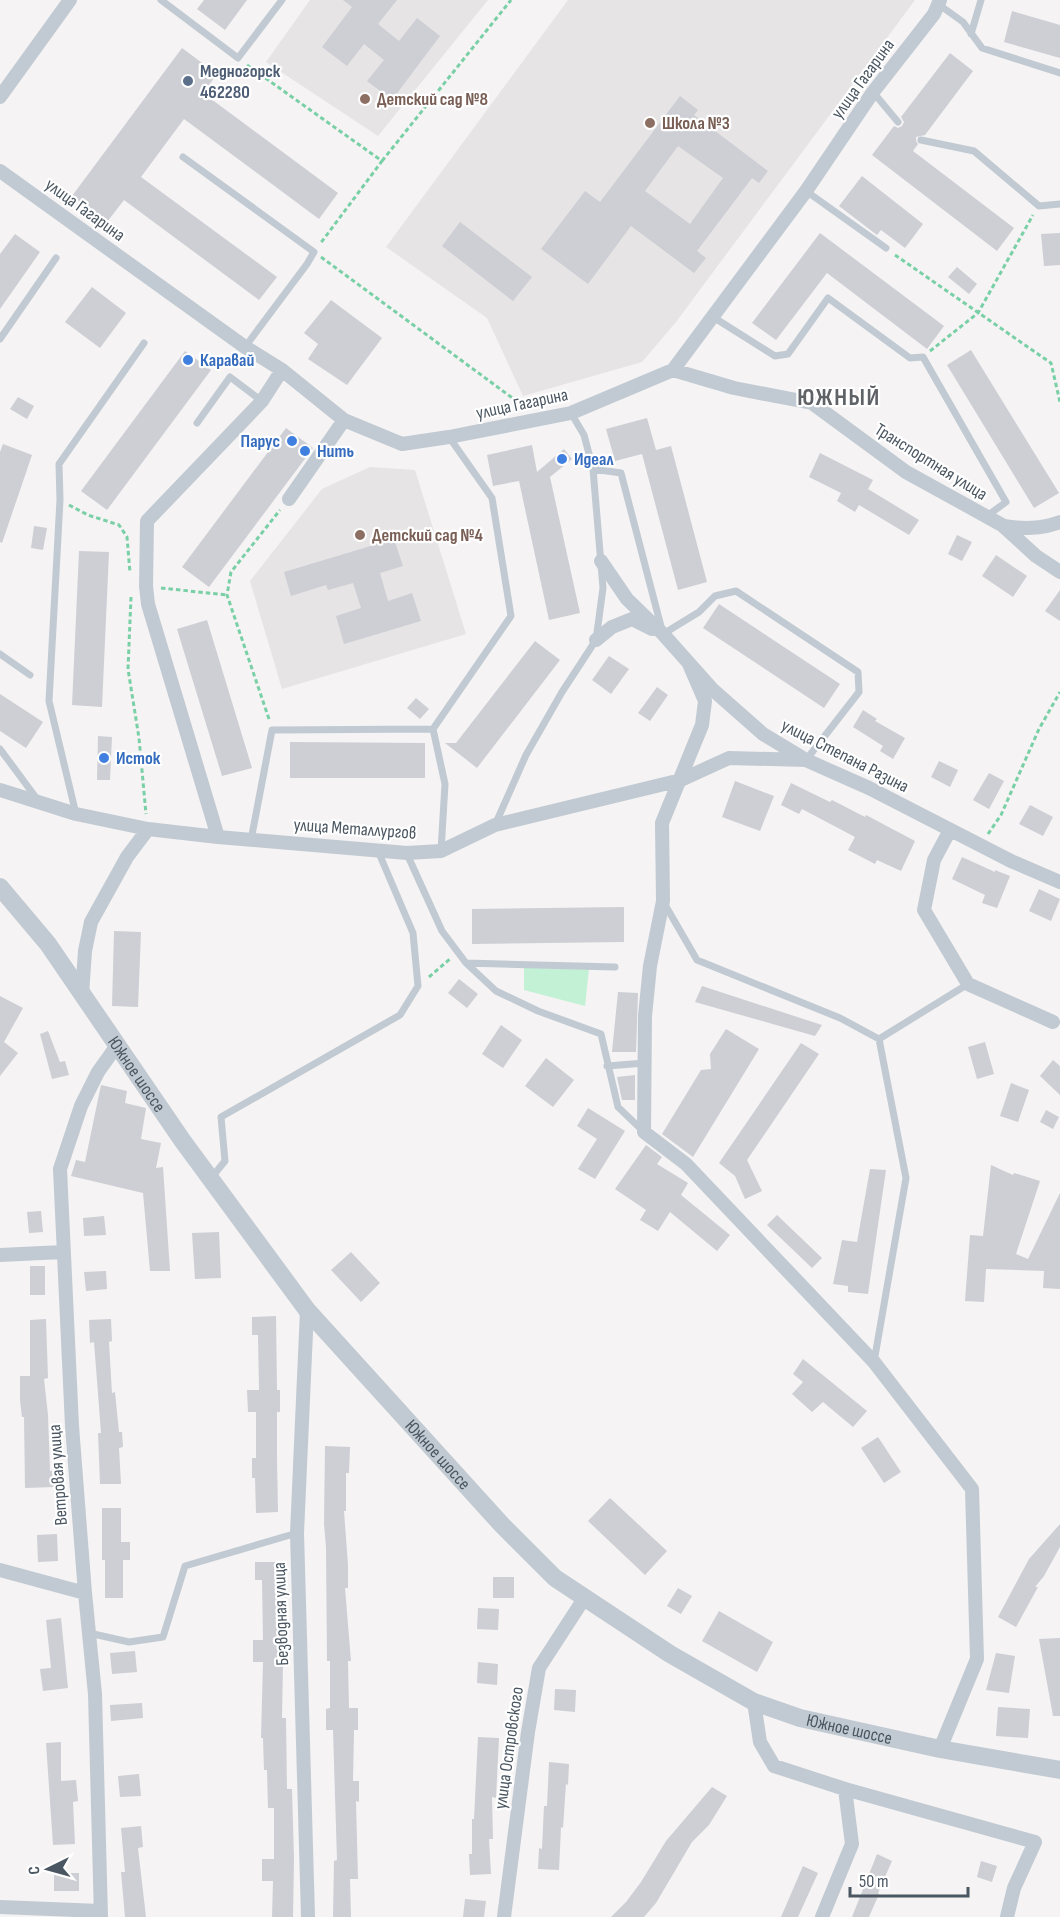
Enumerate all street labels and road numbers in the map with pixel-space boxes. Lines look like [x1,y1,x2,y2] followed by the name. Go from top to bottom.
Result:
[827,35,899,123] street label: улица Гагарина
[41,174,129,246] street label: улица Гагарина
[474,384,570,424] street label: улица Гагарина
[871,419,991,505] street label: Транспортная улица
[778,715,912,797] street label: улица Степана Разина
[293,814,417,844] street label: улица Металлургов
[104,1032,170,1116] street label: Южное шоссе
[401,1415,475,1494] street label: Южное шоссе
[44,1424,72,1526] street label: Ветровая улица
[269,1562,293,1666] street label: Безводная улица
[490,1685,528,1811] street label: улица Островского
[804,1709,894,1749] street label: Южное шоссе

